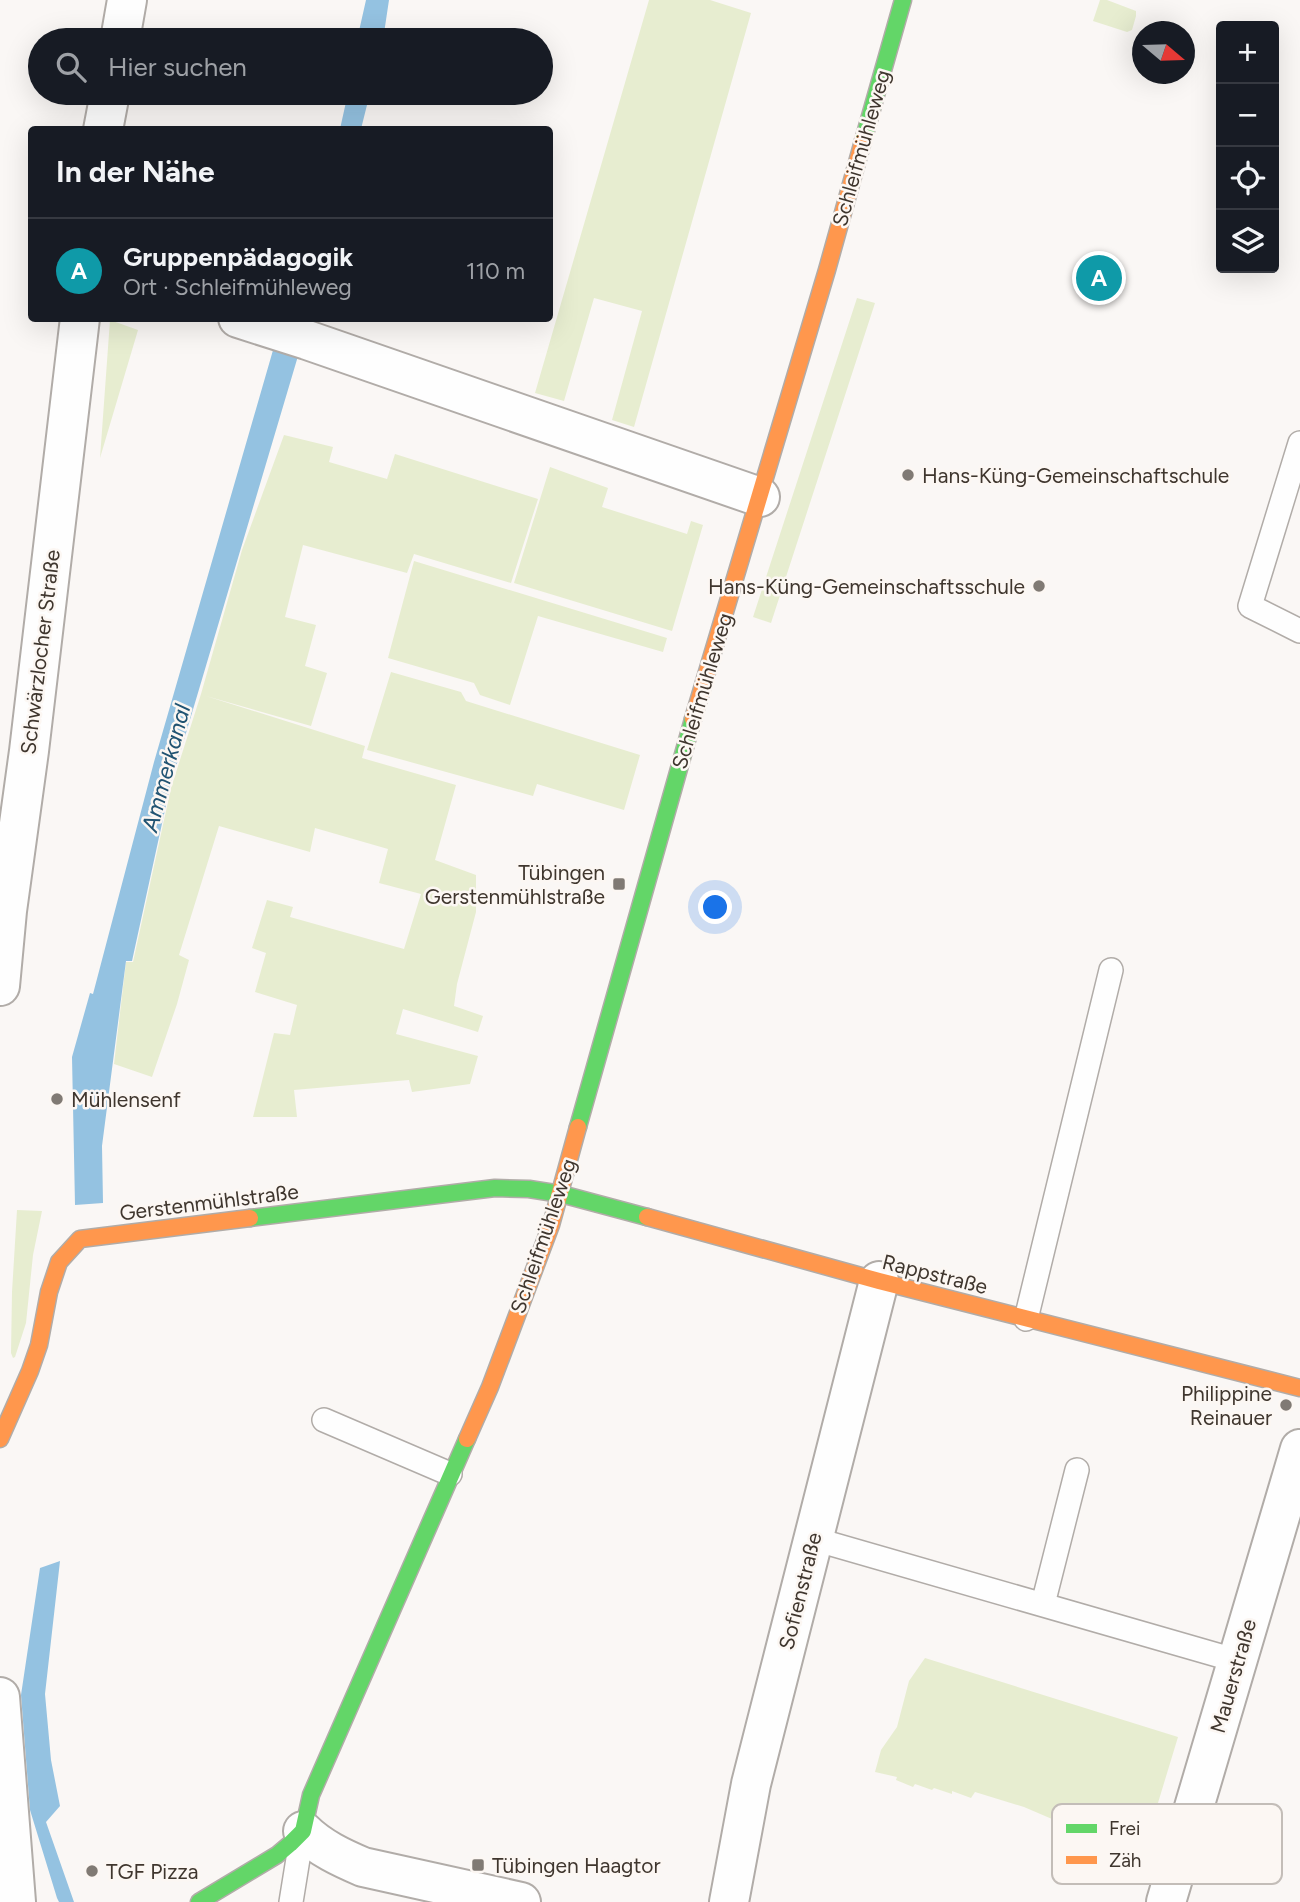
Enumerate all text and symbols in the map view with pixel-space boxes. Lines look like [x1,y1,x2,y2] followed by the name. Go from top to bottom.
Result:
[1132,21,1195,84] north arrow
[1216,21,1279,273] map controls
[1216,21,1279,84] button: +
[28,28,553,105] search box
[52,48,90,86] icon: search
[108,51,247,83] text: Hier suchen
[827,67,895,229] street label: Schleifmühleweg
[1216,84,1279,147] button: −
[1216,147,1279,210] button: locate
[56,153,215,190] text: In der Nähe
[1216,210,1279,273] button: layers
[123,241,353,273] text: Gruppenpädagogik
[1076,252,1122,304] pin: A
[71,257,87,285] text: A
[466,257,525,285] text: 110 m
[123,273,352,301] text: Ort · Schleifmühleweg
[922,463,1229,488] place label: Hans-Küng-Gemeinschaftschule
[900,467,916,483] marker: Hans-Küng-Gemeinschaftschule
[15,548,65,756] street label: Schwärzlocher Straße
[708,574,1025,599] place label: Hans-Küng-Gemeinschaftsschule
[1031,578,1047,594] marker: Hans-Küng-Gemeinschaftsschule
[666,610,738,772] street label: Schleifmühleweg
[135,700,197,836] water label: Ammerkanal
[425,860,605,909] place label: Tübingen Gerstenmühlstraße
[611,876,627,892] marker: Tübingen Gerstenmühlstraße
[698,890,732,924] your location
[71,1087,181,1112] place label: Mühlensenf
[49,1091,65,1107] marker: Mühlensenf
[505,1155,581,1317] street label: Schleifmühleweg
[118,1179,300,1225] street label: Gerstenmühlstraße
[880,1249,990,1299] street label: Rappstraße
[1181,1381,1272,1430] place label: Philippine Reinauer
[1278,1397,1294,1413] marker: Philippine Reinauer
[773,1530,827,1652] street label: Sofienstraße
[1205,1616,1261,1736] street label: Mauerstraße
[1052,1804,1282,1884] legend
[1109,1817,1140,1840] text: Frei
[1109,1849,1141,1872] text: Zäh
[492,1853,661,1878] place label: Tübingen Haagtor
[470,1857,486,1873] marker: Tübingen Haagtor
[106,1859,199,1884] place label: TGF Pizza
[84,1863,100,1879] marker: TGF Pizza

